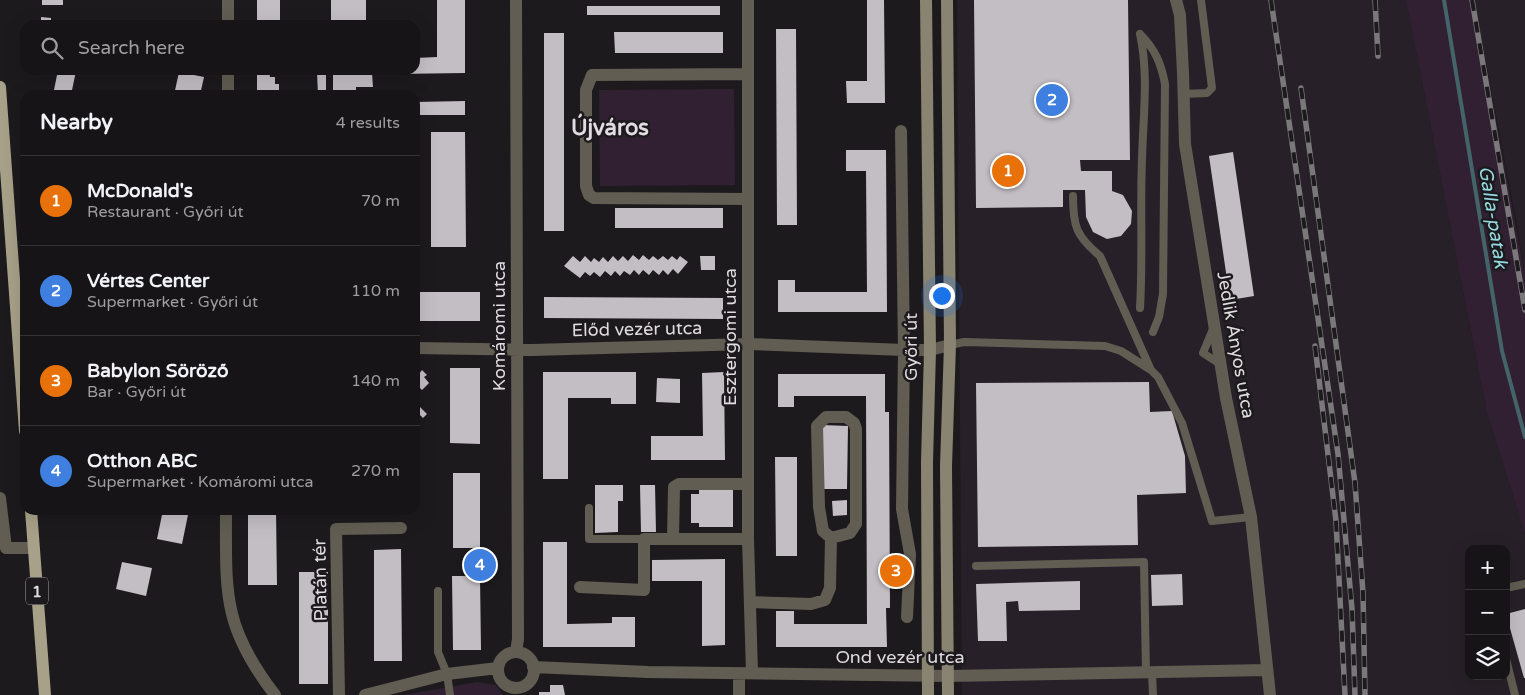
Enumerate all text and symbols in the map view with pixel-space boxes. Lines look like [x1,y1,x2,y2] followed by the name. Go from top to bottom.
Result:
[20,20,420,75] search box
[38,34,66,62] icon: search
[78,37,185,59] text: Search here
[1036,81,1068,119] pin: 2
[40,110,113,135] text: Nearby
[336,113,400,133] text: 4 results
[571,113,649,141] district label: Újváros
[992,152,1024,190] pin: 1
[1474,164,1512,272] water label: Galla-patak
[87,180,193,202] text: McDonald's
[51,191,61,211] text: 1
[361,191,400,211] text: 70 m
[87,202,244,222] text: Restaurant · Győri út
[488,261,510,391] street label: Komáromi utca
[719,268,741,406] street label: Esztergomi utca
[87,270,209,292] text: Vértes Center
[1212,270,1260,420] street label: Jedlik Ányos utca
[51,281,61,301] text: 2
[351,281,400,301] text: 110 m
[929,283,955,309] your location
[87,292,258,312] text: Supermarket · Győri út
[900,313,922,381] street label: Győri út
[571,317,703,341] street label: Előd vezér utca
[87,360,229,382] text: Babylon Söröző
[51,371,61,391] text: 3
[351,371,400,391] text: 140 m
[87,382,186,402] text: Bar · Győri út
[87,450,197,472] text: Otthon ABC
[51,461,61,481] text: 4
[351,461,400,481] text: 270 m
[87,472,314,492] text: Supermarket · Komáromi utca
[308,538,332,622] street label: Platán tér
[1465,545,1510,680] map controls
[1465,545,1510,590] button: +
[464,546,496,584] pin: 4
[880,552,912,590] pin: 3
[26,578,48,604] road number: 1
[1465,590,1510,635] button: −
[1465,635,1510,680] button: layers
[835,646,965,668] street label: Ond vezér utca

